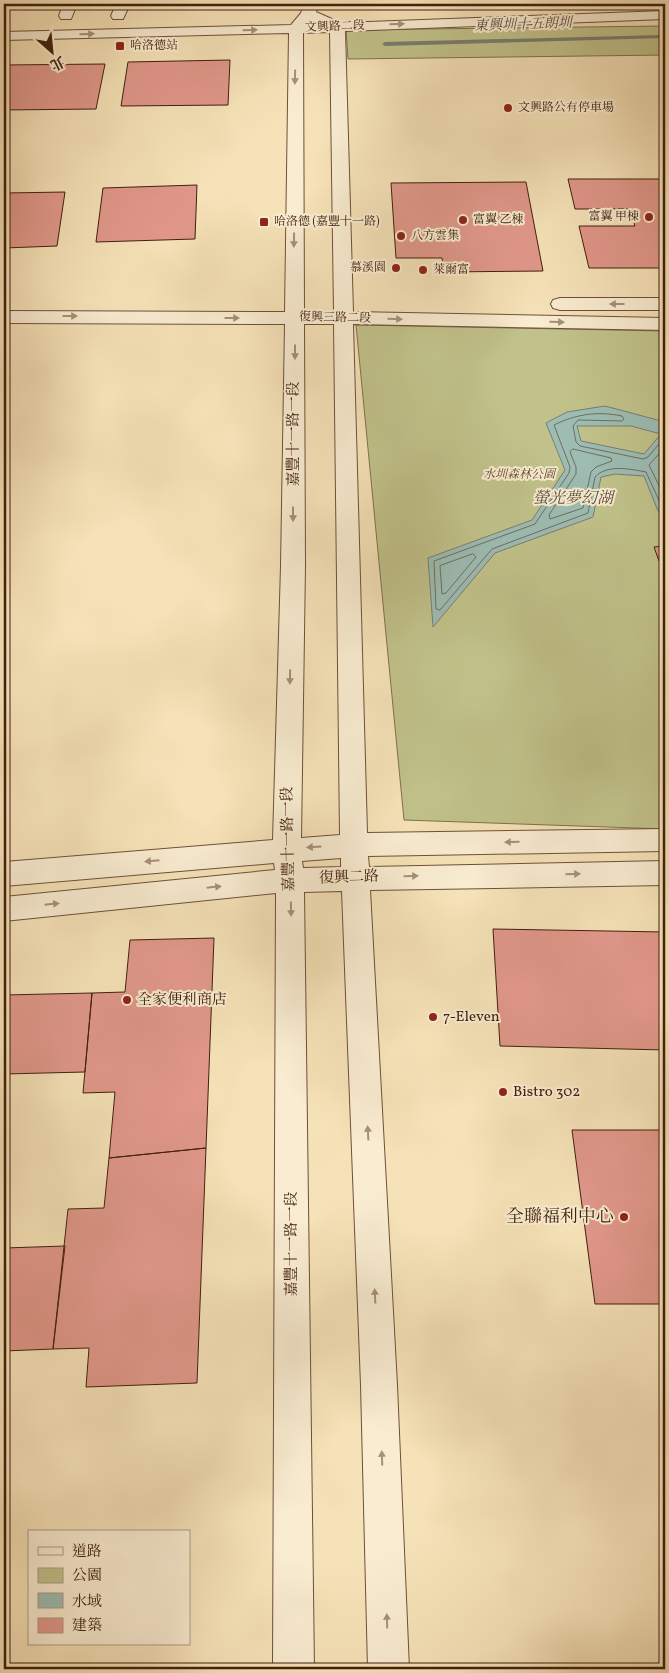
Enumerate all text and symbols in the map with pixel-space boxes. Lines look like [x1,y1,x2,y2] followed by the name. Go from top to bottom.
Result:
[474,14,574,36] water label: 東興圳十五朗圳
[305,18,365,36] street label: 文興路二段
[389,20,405,28] one-way arrow
[242,26,258,34] one-way arrow
[28,28,78,78] north arrow
[80,30,96,38] one-way arrow
[130,38,178,54] place label: 哈洛德站
[114,40,126,52] marker: 哈洛德站
[47,51,68,74] text: 北
[291,69,299,85] one-way arrow
[518,100,614,116] place label: 文興路公有停車場
[502,102,514,114] marker: 文興路公有停車場
[589,209,639,225] place label: 富翼 甲棟
[643,211,655,223] marker: 富翼 甲棟
[473,212,523,228] place label: 富翼 乙棟
[274,214,380,230] place label: 哈洛德 (嘉豐十一路)
[457,214,469,226] marker: 富翼 乙棟
[258,216,270,228] marker: 哈洛德 (嘉豐十一路)
[411,228,459,244] place label: 八方雲集
[395,230,407,242] marker: 八方雲集
[289,232,297,248] one-way arrow
[350,260,386,276] place label: 慕溪園
[390,262,402,274] marker: 慕溪園
[433,262,469,278] place label: 萊爾富
[417,264,429,276] marker: 萊爾富
[608,300,624,308] one-way arrow
[299,309,371,327] street label: 復興三路二段
[62,313,78,321] one-way arrow
[225,314,241,322] one-way arrow
[387,315,403,323] one-way arrow
[550,318,566,326] one-way arrow
[291,344,299,360] one-way arrow
[284,381,305,487] street label: 嘉豐十一路一段
[483,467,557,483] park label: 水圳森林公園
[533,488,616,510] water label: 螢光夢幻湖
[289,507,297,523] one-way arrow
[286,669,294,685] one-way arrow
[278,786,300,892] street label: 嘉豐十一路一段
[503,838,519,846] one-way arrow
[306,844,322,852] one-way arrow
[144,857,160,865] one-way arrow
[319,866,379,890] street label: 復興二路
[566,870,582,878] one-way arrow
[403,872,419,880] one-way arrow
[206,883,222,891] one-way arrow
[45,900,61,908] one-way arrow
[287,901,295,917] one-way arrow
[137,990,227,1011] place label: 全家便利商店
[121,994,133,1006] marker: 全家便利商店
[443,1007,500,1028] place label: 7-Eleven
[427,1011,439,1023] marker: 7-Eleven
[513,1082,580,1103] place label: Bistro 302
[497,1086,509,1098] marker: Bistro 302
[364,1125,372,1141] one-way arrow
[282,1191,303,1297] street label: 嘉豐十一路一段
[506,1205,614,1230] place label: 全聯福利中心
[618,1211,630,1223] marker: 全聯福利中心
[371,1287,379,1303] one-way arrow
[378,1450,386,1466] one-way arrow
[28,1530,190,1646] legend
[72,1542,102,1563] text: 道路
[72,1566,102,1587] text: 公園
[72,1592,102,1613] text: 水域
[383,1612,391,1628] one-way arrow
[72,1616,102,1637] text: 建築

